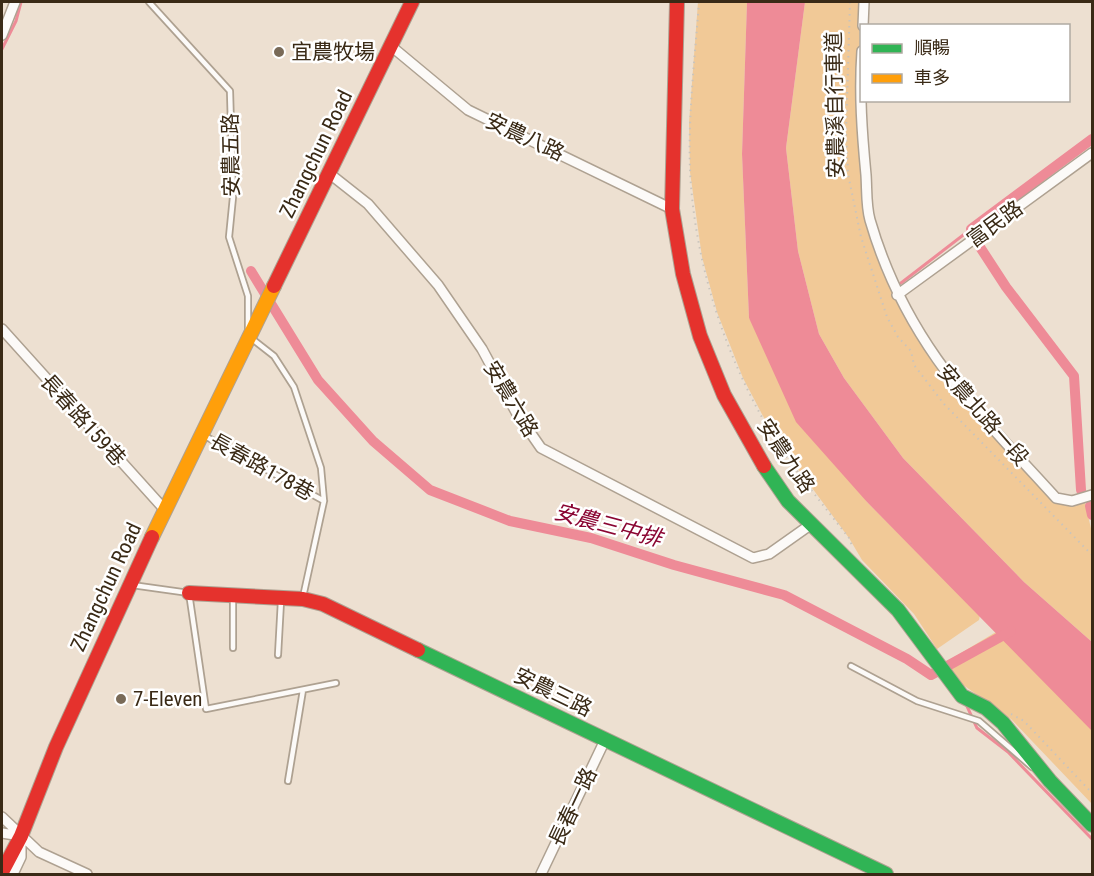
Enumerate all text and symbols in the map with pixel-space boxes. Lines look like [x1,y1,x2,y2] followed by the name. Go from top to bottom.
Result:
[860,24,1070,102] legend
[822,31,848,179] street label: 安農溪自行車道
[914,37,950,58] text: 順暢
[291,40,375,64] place label: 宜農牧場
[272,45,286,59] marker: 宜農牧場
[914,67,950,88] text: 車多
[275,86,357,222] street label: Zhangchun Road
[482,108,568,166] street label: 安農八路
[218,113,244,197] street label: 安農五路
[962,196,1028,252] street label: 富民路
[479,357,543,441] street label: 安農六路
[933,360,1033,470] street label: 安農北路一段
[36,369,130,471] street label: 長春路159巷
[753,414,819,498] street label: 安農九路
[206,429,318,505] street label: 長春路178巷
[552,499,667,552] water label: 安農三中排
[66,519,146,655] street label: Zhangchun Road
[510,663,596,721] street label: 安農三路
[133,687,202,711] place label: 7-Eleven
[114,692,128,706] marker: 7-Eleven
[544,764,602,850] street label: 長春一路

